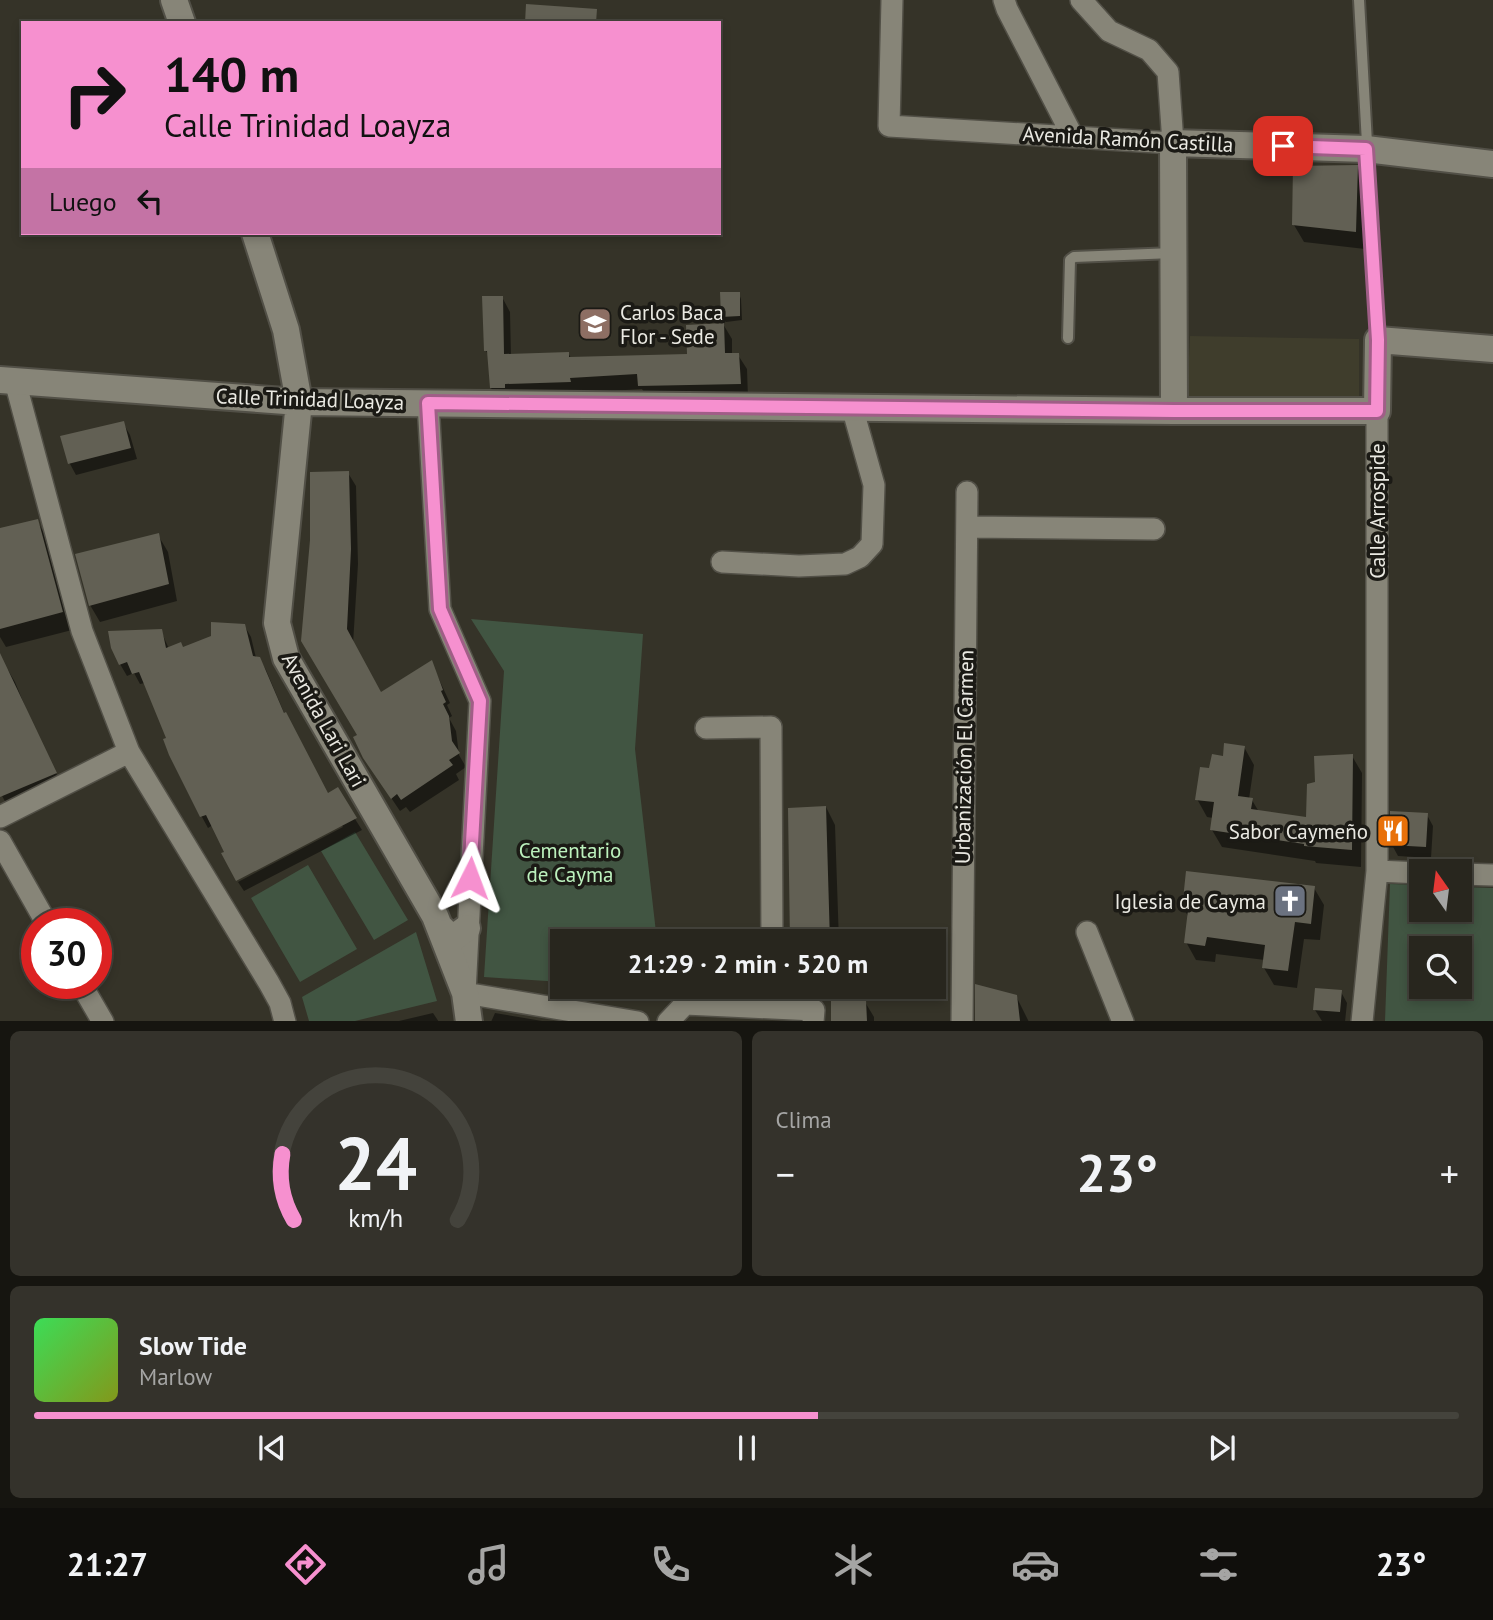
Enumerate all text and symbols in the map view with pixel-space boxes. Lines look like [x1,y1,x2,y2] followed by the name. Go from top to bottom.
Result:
[164,42,299,106] text: 140 m
[49,49,140,140] icon: right
[164,104,451,146] text: Calle Trinidad Loayza
[1253,116,1313,176] pin
[1022,120,1234,158] street label: Avenida Ramón Castilla
[1264,127,1302,165] icon: arrive
[131,182,169,220] icon: left
[49,185,117,218] text: Luego
[620,299,724,350] place label: Carlos Baca Flor - Sede
[576,305,614,343] school or university icon: Carlos Baca Flor - Sede
[215,382,405,416] street label: Calle Trinidad Loayza
[1364,443,1391,579] street label: Calle Arrospide
[276,648,372,792] street label: Avenida Lari Lari
[949,650,979,864] street label: Urbanización El Carmen
[1374,812,1412,850] restaurant icon: Sabor Caymeño
[1229,818,1368,845] place label: Sabor Caymeño
[519,837,621,888] park label: Cementario de Cayma
[433,841,507,915] position arrow
[1409,859,1472,922] north arrow
[1409,859,1472,999] map controls
[1271,882,1309,920] church icon: Iglesia de Cayma
[1114,888,1266,915] place label: Iglesia de Cayma
[21,908,112,999] speed limit sign: 30
[1409,936,1472,999] button: search
[628,947,868,980] text: 21:29 · 2 min · 520 m
[776,1105,832,1134] text: Clima
[334,1116,417,1210] text: 24
[1076,1139,1158,1206] text: 23°
[776,1149,795,1198] text: −
[1440,1149,1459,1198] text: +
[348,1201,403,1233] text: km/h
[139,1329,247,1362] text: Slow Tide
[139,1362,212,1391] text: Marlow
[253,1429,291,1467] icon: previous
[728,1429,766,1467] icon: pause
[1203,1429,1241,1467] icon: next
[281,1540,330,1589] icon: directions
[464,1540,513,1589] icon: music
[646,1540,695,1589] icon: phone
[829,1540,878,1589] icon: climate
[1011,1540,1060,1589] icon: car
[1194,1540,1243,1589] icon: filters
[67,1543,148,1585] text: 21:27
[1376,1543,1426,1585] text: 23°

